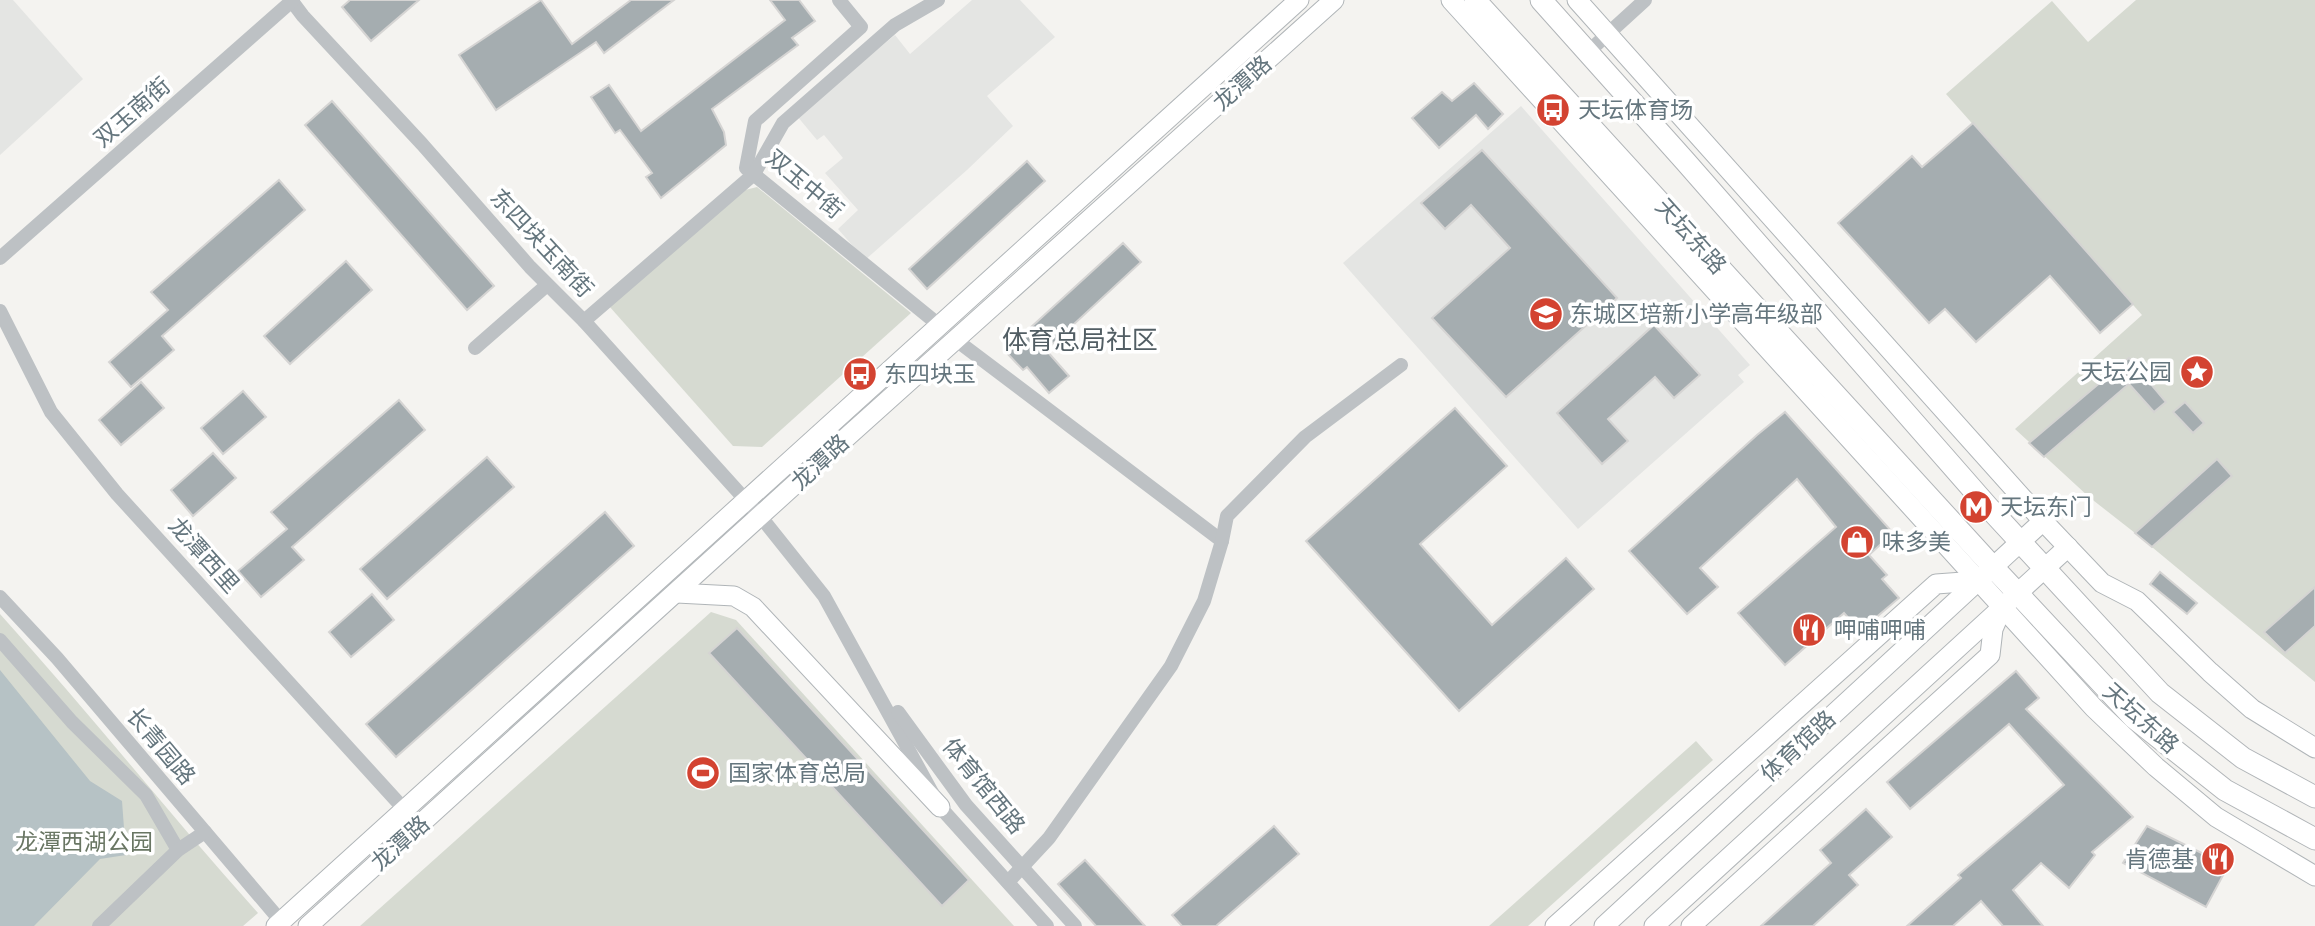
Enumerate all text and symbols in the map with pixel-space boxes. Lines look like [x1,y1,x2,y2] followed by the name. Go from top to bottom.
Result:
[1205,47,1278,117] street label: 龙潭路
[86,69,177,153] street label: 双玉南街
[1534,91,1572,129] bus stop icon: 天坛体育场
[1578,93,1693,125] place label: 天坛体育场
[760,141,851,225] street label: 双玉中街
[484,181,601,304] street label: 东四块玉南街
[1649,190,1734,280] street label: 天坛东路
[1527,295,1565,333] school or university icon: 东城区培新小学高年级部
[1570,297,1823,329] place label: 东城区培新小学高年级部
[1002,321,1158,357] district label: 体育总局社区
[2178,353,2216,391] place icon: 天坛公园
[841,355,879,393] bus stop icon: 东四块玉
[2080,355,2172,387] place label: 天坛公园
[884,357,976,389] place label: 东四块玉
[783,426,855,496] street label: 龙潭路
[1957,488,1995,526] metro station icon: 天坛东门
[2000,490,2092,522] place label: 天坛东门
[162,509,247,599] street label: 龙潭西里
[1838,523,1876,561] shop icon: 味多美
[1882,525,1951,557] place label: 味多美
[1790,611,1828,649] restaurant icon: 呷哺呷哺
[1834,613,1926,645] place label: 呷哺呷哺
[2097,675,2187,760] street label: 天坛东路
[120,700,204,791] street label: 长青园路
[1753,702,1842,788] street label: 体育馆路
[936,731,1033,840] street label: 体育馆西路
[684,754,722,792] sports icon: 国家体育总局
[728,756,866,788] place label: 国家体育总局
[363,807,436,877] street label: 龙潭路
[15,825,153,857] park label: 龙潭西湖公园
[2199,840,2237,878] restaurant icon: 肯德基
[2125,842,2194,874] place label: 肯德基

